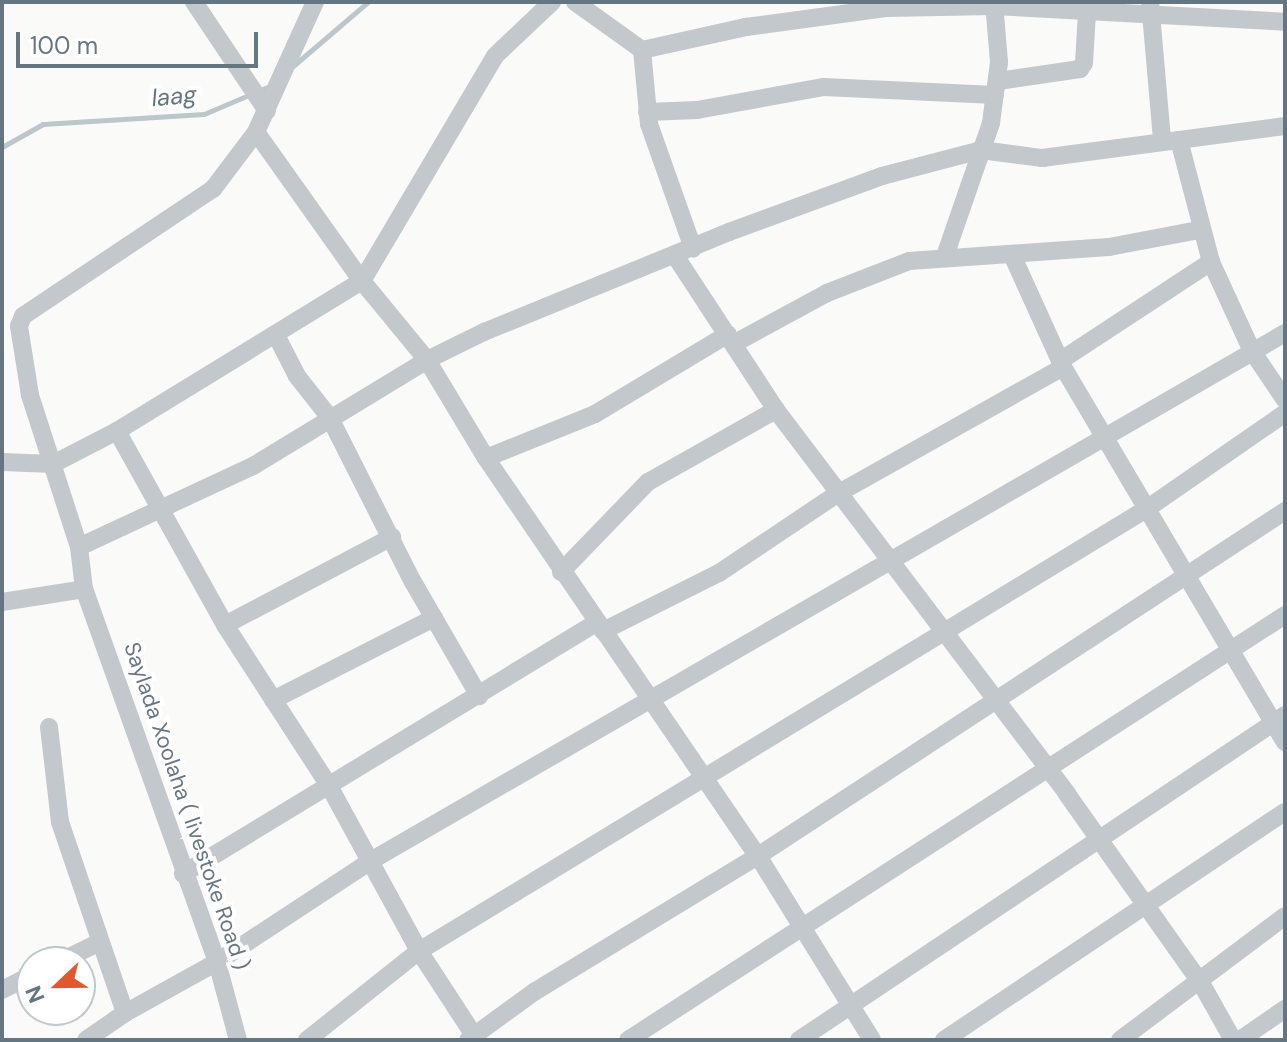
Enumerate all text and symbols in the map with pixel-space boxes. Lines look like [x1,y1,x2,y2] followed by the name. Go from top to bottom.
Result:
[20,16,262,66] scale bar
[30,30,98,61] text: 100 m
[150,80,198,112] water label: laag
[118,639,256,973] street label: Saylada Xoolaha ( livestoke Road )
[16,946,96,1026] north arrow
[19,982,52,1007] text: N

